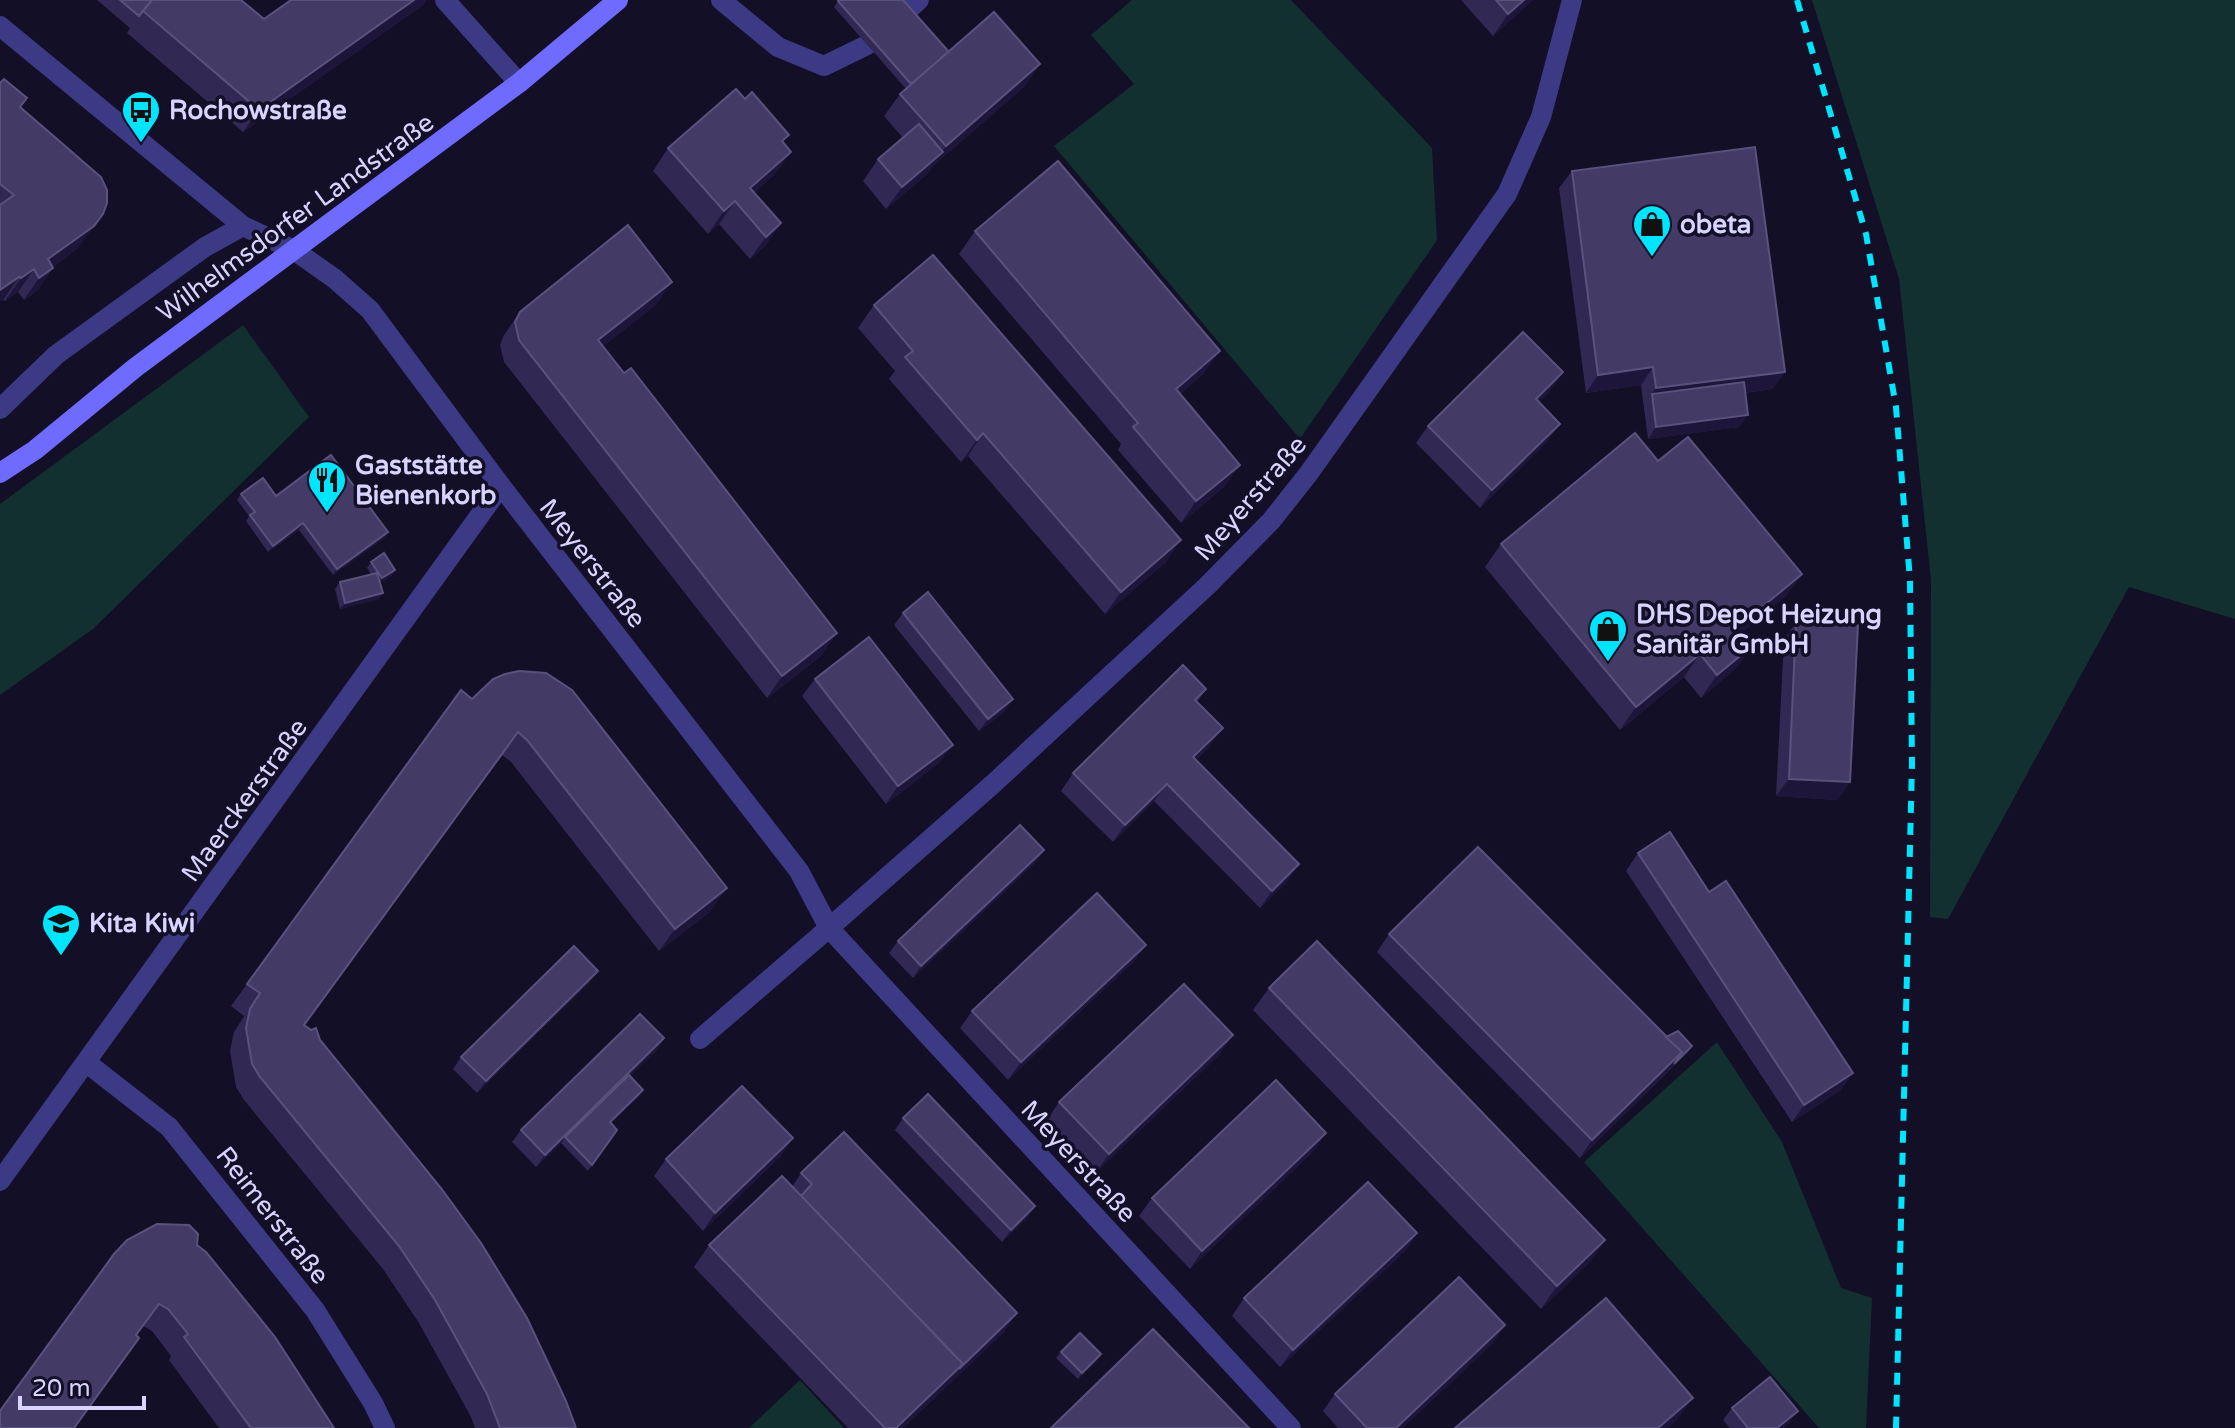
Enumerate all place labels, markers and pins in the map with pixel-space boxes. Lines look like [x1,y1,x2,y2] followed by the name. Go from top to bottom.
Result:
[120,89,162,144] bus stop icon: Rochowstraße
[169,95,347,126] place label: Rochowstraße
[1631,203,1673,258] shop icon: obeta
[1680,209,1751,240] place label: obeta
[355,450,497,511] place label: Gaststätte Bienenkorb
[306,459,348,514] restaurant icon: Gaststätte Bienenkorb
[1636,599,1882,660] place label: DHS Depot Heizung Sanitär GmbH
[1587,608,1629,663] shop icon: DHS Depot Heizung Sanitär GmbH
[40,902,82,957] school or university icon: Kita Kiwi
[89,908,195,939] place label: Kita Kiwi

